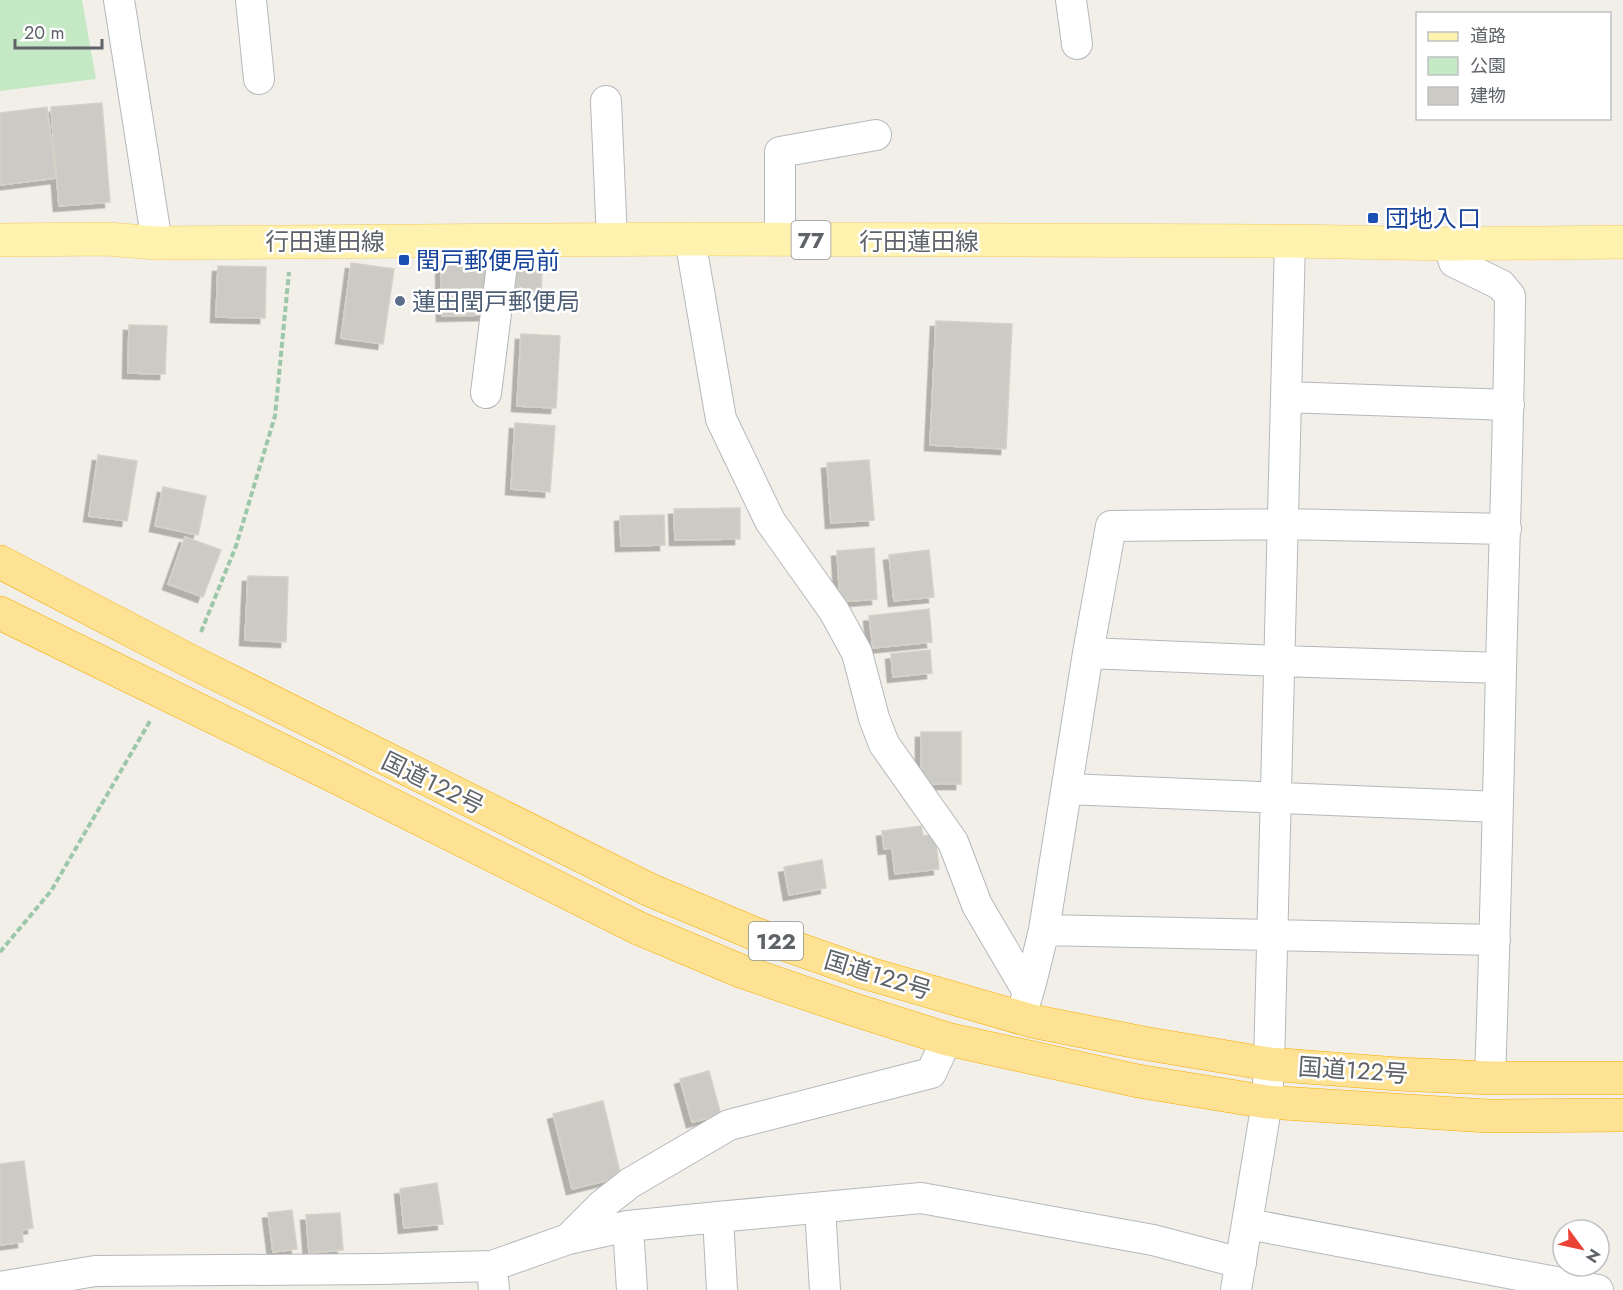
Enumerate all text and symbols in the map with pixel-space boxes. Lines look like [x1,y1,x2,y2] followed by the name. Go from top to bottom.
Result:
[15,12,102,50] scale bar
[1416,12,1611,120] legend
[24,20,64,46] text: 20 m
[1470,23,1506,49] text: 道路
[1470,53,1506,79] text: 公園
[1470,83,1506,109] text: 建物
[1385,201,1481,236] place label: 団地入口
[1366,211,1380,225] marker: 団地入口
[792,221,830,259] road number: 77
[265,224,385,259] street label: 行田蓮田線
[859,224,979,259] street label: 行田蓮田線
[416,243,560,278] place label: 閏戸郵便局前
[397,253,411,267] marker: 閏戸郵便局前
[412,284,580,319] place label: 蓮田閏戸郵便局
[393,294,407,308] marker: 蓮田閏戸郵便局
[376,743,490,823] street label: 国道122号
[749,922,803,960] road number: 122
[820,942,936,1008] street label: 国道122号
[1297,1049,1409,1091] street label: 国道122号
[1551,1218,1611,1278] north arrow
[1580,1244,1606,1267] text: N

